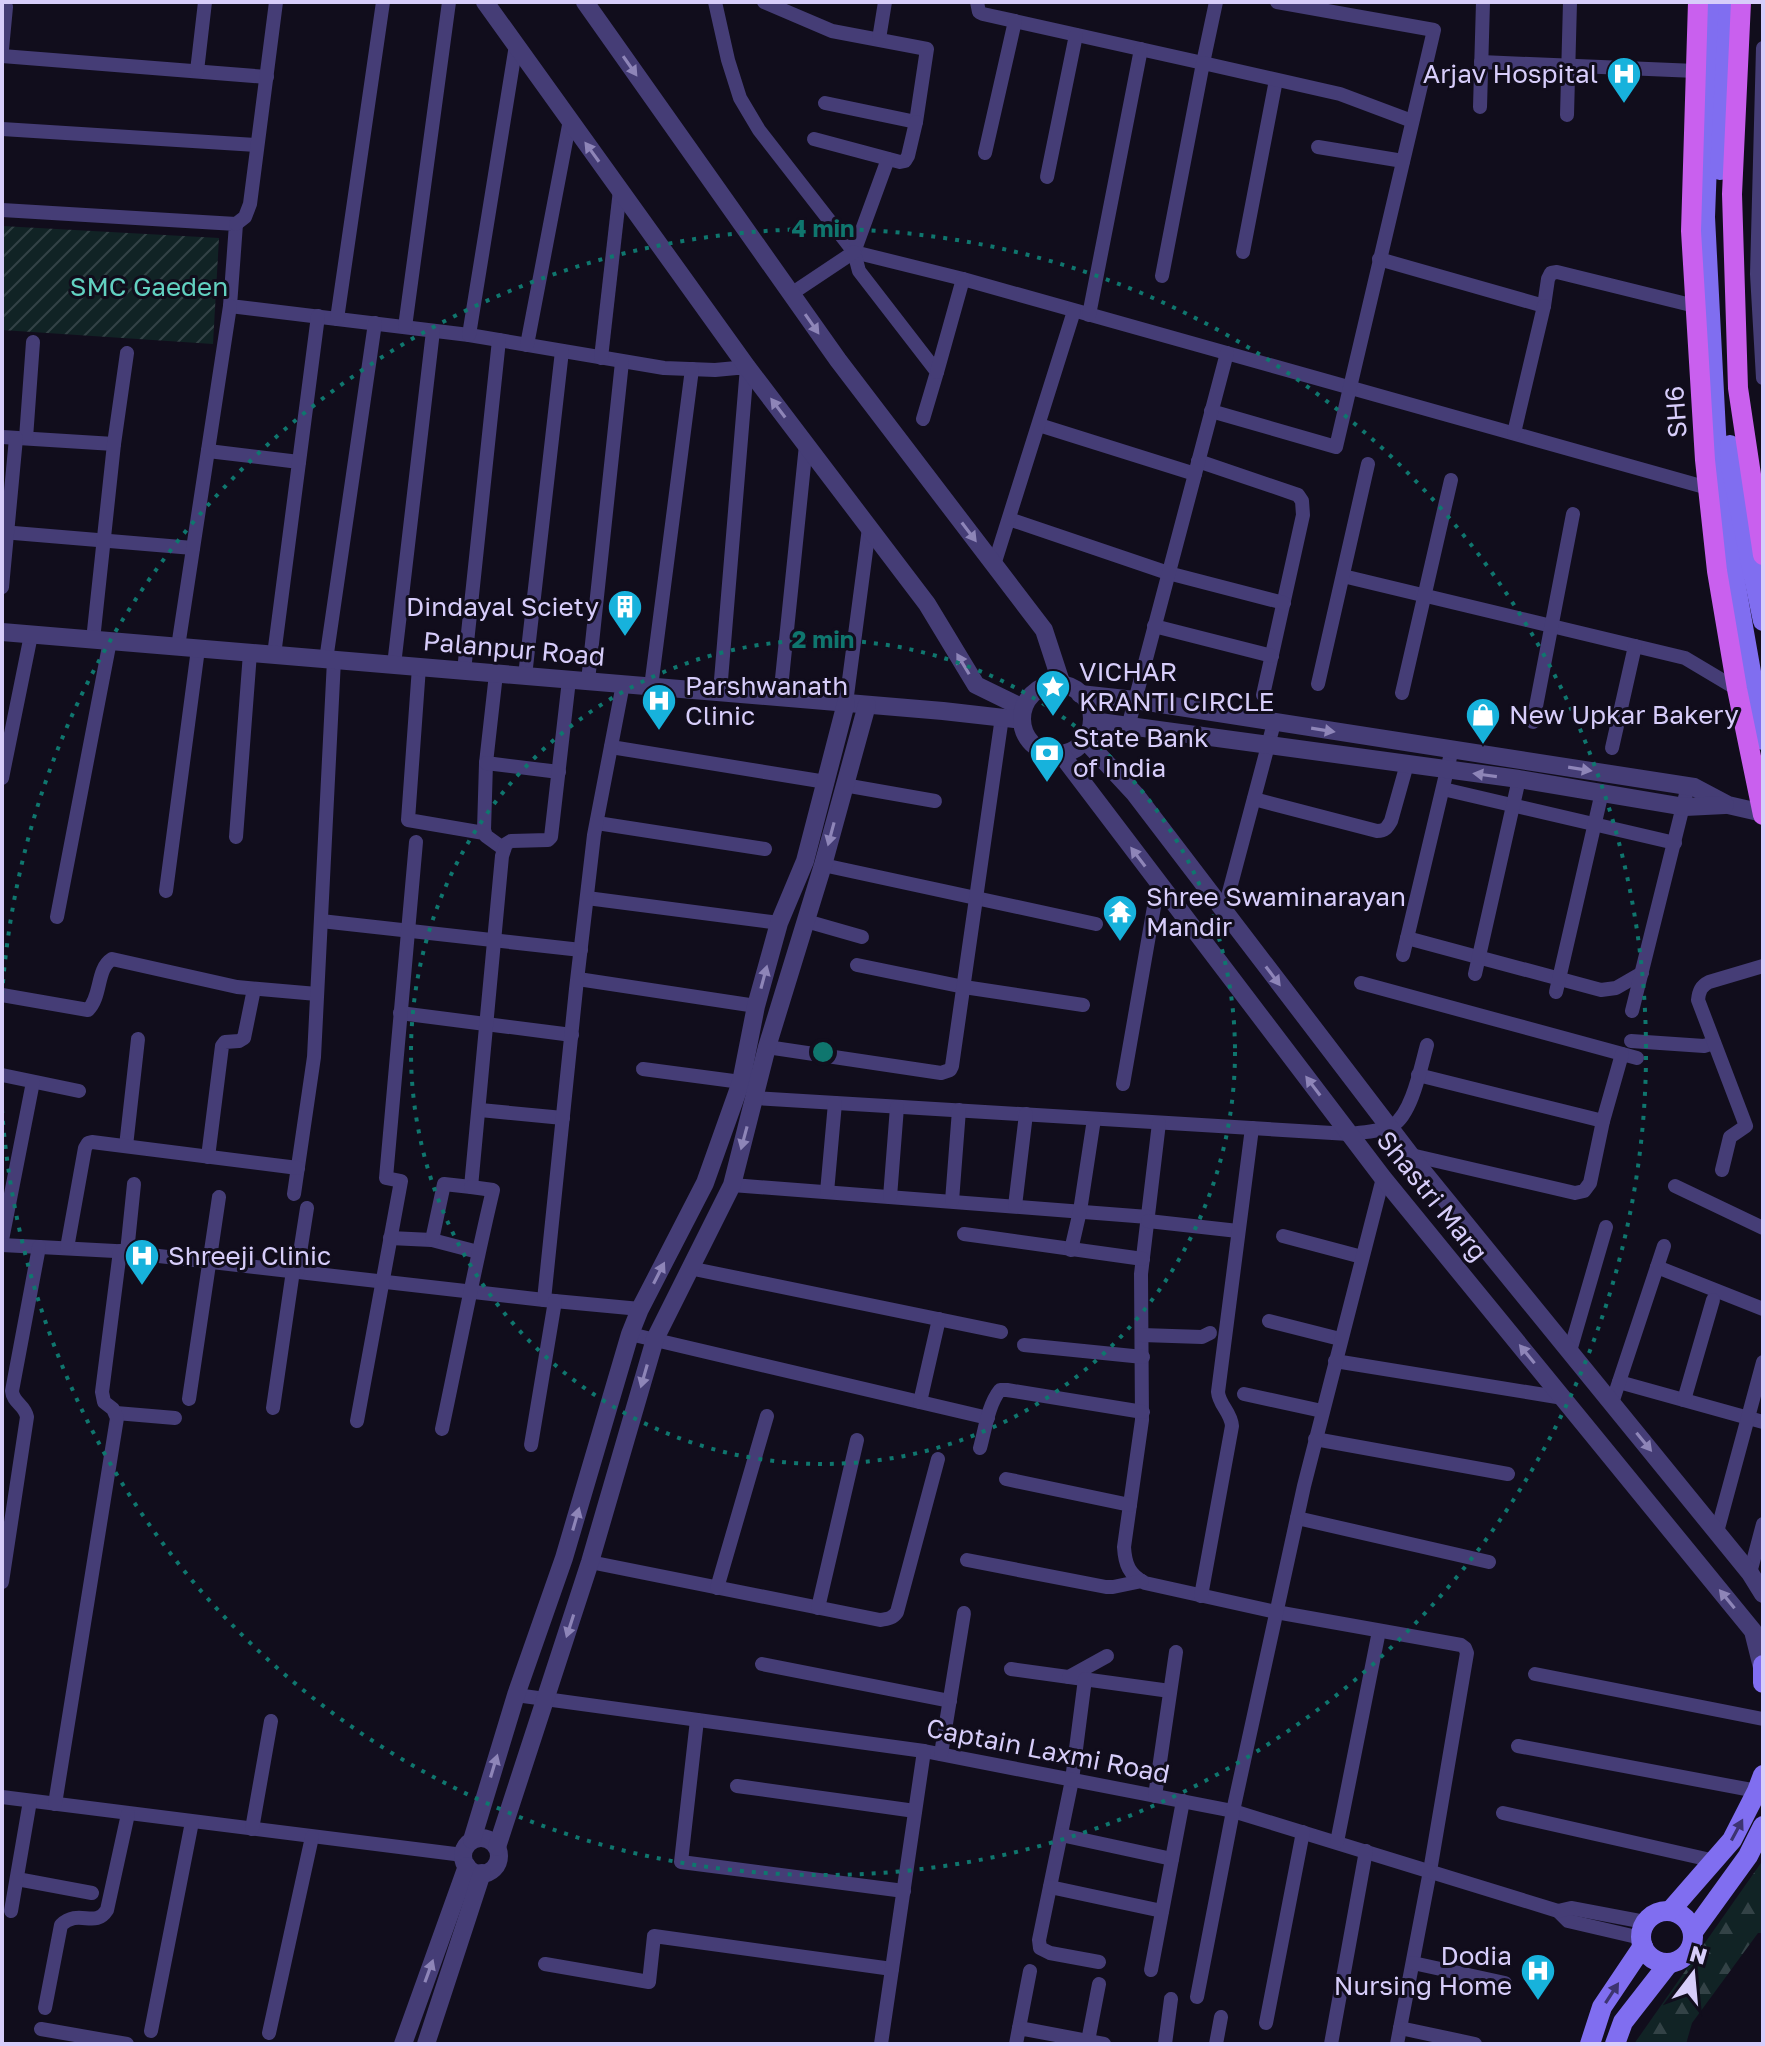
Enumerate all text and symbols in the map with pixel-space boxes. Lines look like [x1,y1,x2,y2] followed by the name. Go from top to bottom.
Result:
[622,55,637,76] one-way arrow
[1605,55,1643,105] hospital icon: Arjav Hospital
[1423,58,1598,89] place label: Arjav Hospital
[585,142,601,162] one-way arrow
[791,213,855,242] text: 4 min
[70,271,228,302] park label: SMC Gaeden
[804,314,820,334] one-way arrow
[1658,385,1693,439] street label: SH6
[770,398,786,418] one-way arrow
[960,522,976,542] one-way arrow
[606,588,644,638] building icon: Dindayal Sciety
[406,591,599,622] place label: Dindayal Sciety
[792,624,854,653] text: 2 min
[422,625,606,672] street label: Palanpur Road
[956,653,970,675] one-way arrow
[1079,656,1274,717] place label: VICHAR KRANTI CIRCLE
[1034,668,1072,718] place icon: VICHAR KRANTI CIRCLE
[685,670,848,731] place label: Parshwanath Clinic
[640,682,678,732] hospital icon: Parshwanath Clinic
[1464,696,1502,746] shop icon: New Upkar Bakery
[1509,699,1739,730] place label: New Upkar Bakery
[1073,722,1209,783] place label: State Bank of India
[1311,725,1336,737] one-way arrow
[1028,734,1066,784] bank icon: State Bank of India
[1568,764,1593,776] one-way arrow
[1472,768,1497,781] one-way arrow
[825,821,837,846] one-way arrow
[1130,847,1146,867] one-way arrow
[1146,881,1406,942] place label: Shree Swaminarayan Mandir
[1101,893,1139,943] temple icon: Shree Swaminarayan Mandir
[758,965,770,990] one-way arrow
[1265,965,1281,986] one-way arrow
[809,1038,837,1066] centre of rings
[1305,1076,1321,1096] one-way arrow
[738,1125,750,1150] one-way arrow
[1371,1125,1494,1267] street label: Shastri Marg
[123,1237,161,1287] hospital icon: Shreeji Clinic
[168,1240,331,1271] place label: Shreeji Clinic
[651,1262,665,1284] one-way arrow
[1519,1345,1536,1365] one-way arrow
[637,1365,650,1389] one-way arrow
[1635,1432,1652,1452] one-way arrow
[570,1506,583,1530] one-way arrow
[1719,1589,1736,1609] one-way arrow
[564,1614,576,1638] one-way arrow
[924,1712,1172,1789] street label: Captain Laxmi Road
[488,1753,501,1777] one-way arrow
[1730,1819,1744,1841] one-way arrow
[1653,1934,1733,2014] north arrow
[1687,1939,1710,1970] text: N
[1334,1940,1512,2001] place label: Dodia Nursing Home
[1519,1952,1557,2002] hospital icon: Dodia Nursing Home
[424,1958,436,1982] one-way arrow
[1604,1982,1619,2004] one-way arrow

